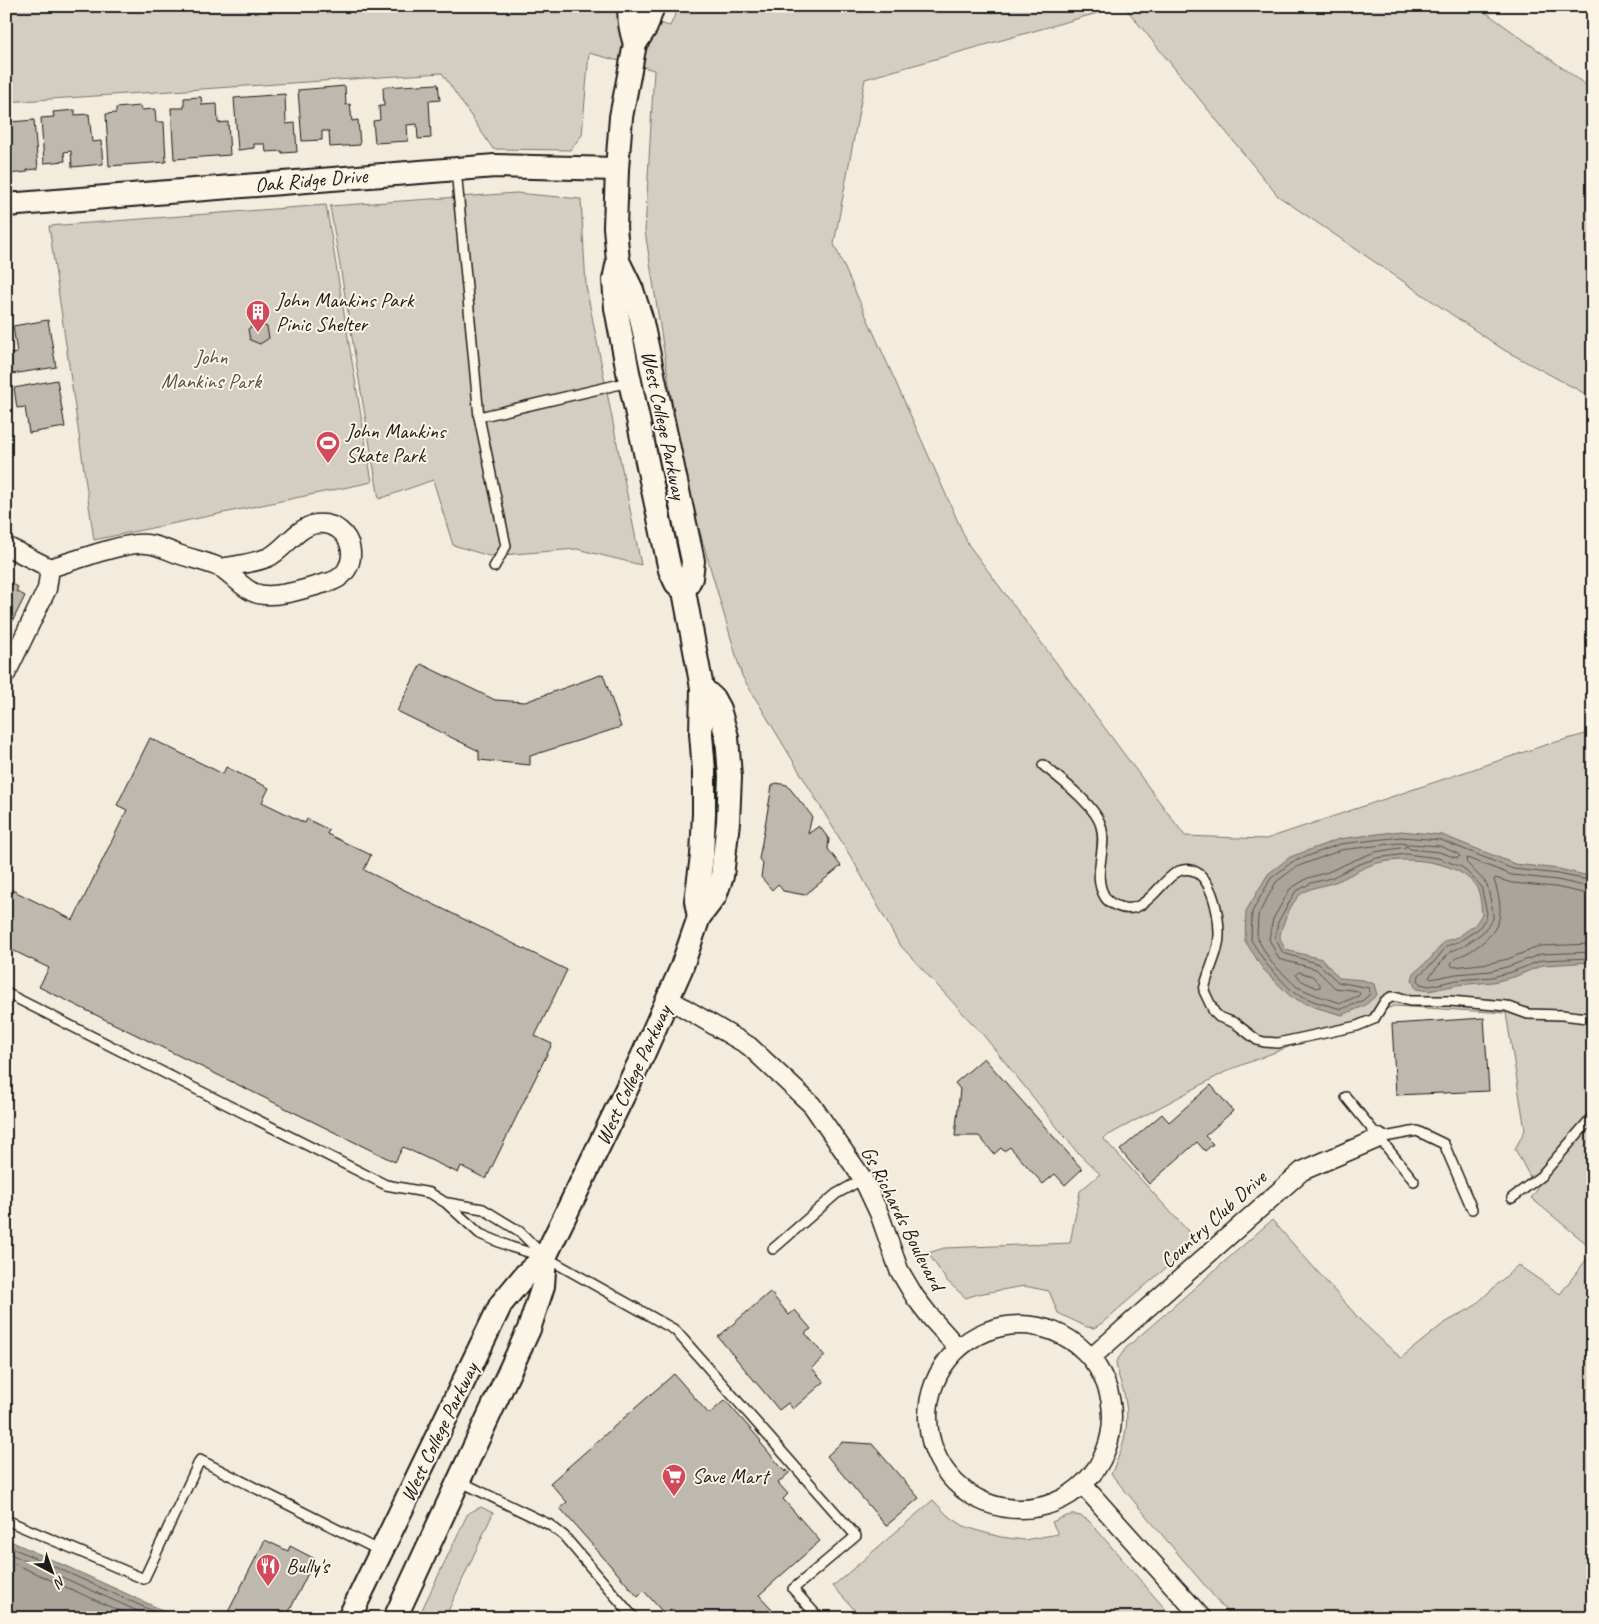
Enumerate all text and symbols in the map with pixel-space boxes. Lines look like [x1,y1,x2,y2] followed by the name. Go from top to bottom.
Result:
[254,162,369,198] street label: Oak Ridge Drive
[275,287,415,337] place label: John Mankins Park Pinic Shelter
[245,299,271,333] building icon: John Mankins Park Pinic Shelter
[161,344,262,394] park label: John Mankins Park
[636,348,693,503] street label: West College Parkway
[345,418,447,468] place label: John Mankins Skate Park
[315,430,341,464] sports icon: John Mankins Skate Park
[589,999,677,1149] street label: West College Parkway
[855,1142,952,1298] street label: Gs Richards Boulevard
[1154,1164,1272,1274] street label: Country Club Drive
[394,1357,485,1506] street label: West College Parkway
[661,1463,687,1497] supermarket icon: Save Mart
[692,1463,771,1489] place label: Save Mart
[28,1546,78,1596] north arrow
[255,1553,281,1587] restaurant icon: Bully's
[286,1553,331,1579] place label: Bully's
[50,1572,69,1592] text: N

